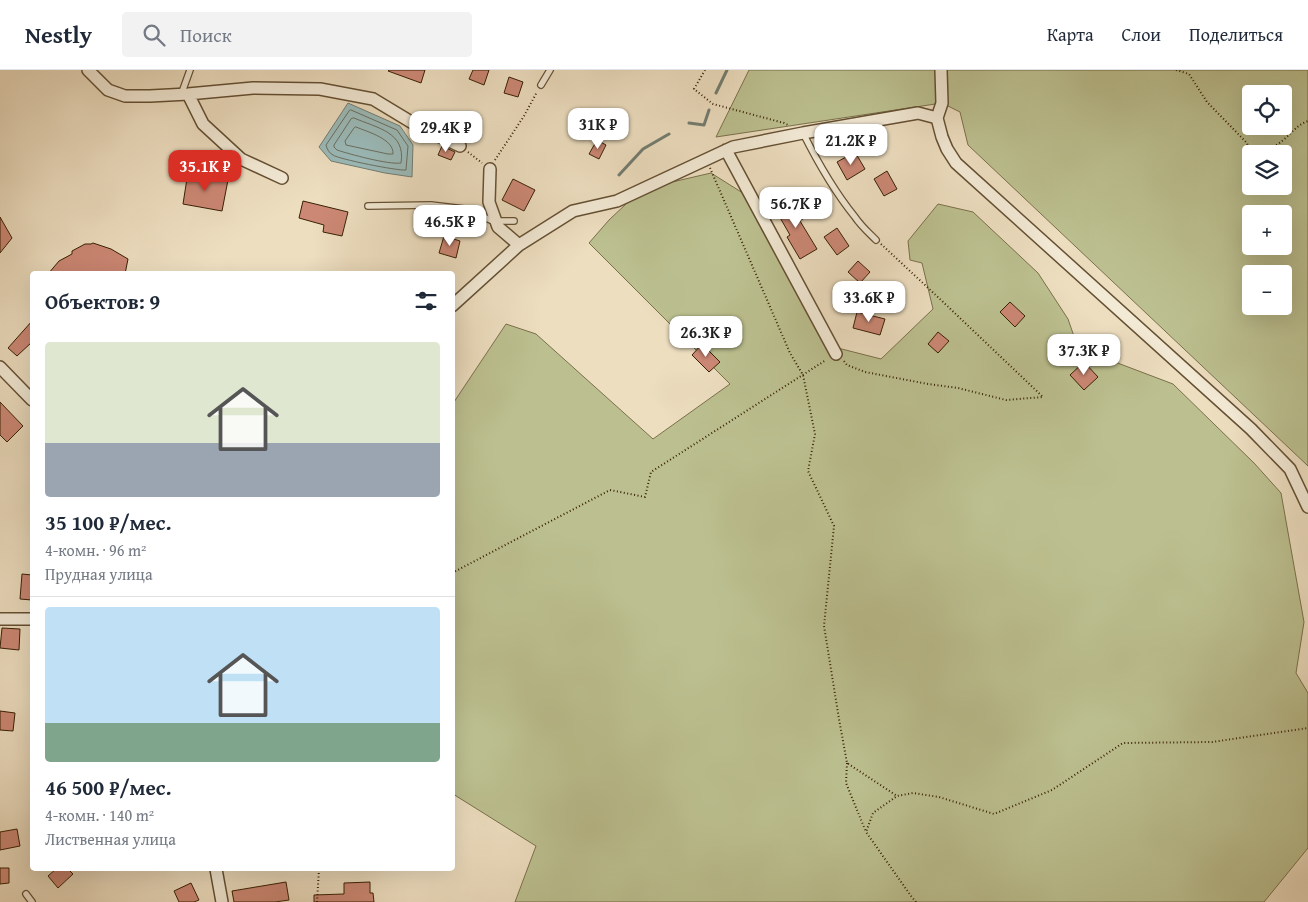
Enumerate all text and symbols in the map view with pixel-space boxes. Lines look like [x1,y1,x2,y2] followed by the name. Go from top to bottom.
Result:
[122,12,472,57] search box
[25,17,92,52] text: Nestly
[140,21,168,49] icon: search
[180,21,232,49] text: Поиск
[1047,21,1094,48] text: Карта
[1122,21,1161,48] text: Слои
[1189,21,1283,48] text: Поделиться
[1242,85,1292,315] map controls
[1242,85,1292,135] button: locate
[563,108,633,150] pin: 31K ₽
[400,111,492,153] pin: 29.4K ₽
[579,112,617,136] text: 31K ₽
[420,115,472,139] text: 29.4K ₽
[805,124,897,166] pin: 21.2K ₽
[825,128,877,152] text: 21.2K ₽
[1242,145,1292,195] button: layers
[159,150,251,192] pin: 35.1K ₽
[179,154,231,178] text: 35.1K ₽
[750,186,842,229] pin: 56.7K ₽
[770,191,822,215] text: 56.7K ₽
[404,204,496,247] pin: 46.5K ₽
[1242,205,1292,255] button: +
[424,209,476,233] text: 46.5K ₽
[1242,265,1292,315] button: −
[823,280,915,323] pin: 33.6K ₽
[843,285,895,309] text: 33.6K ₽
[45,286,160,317] text: Объектов: 9
[412,287,440,315] icon: filters
[660,316,752,358] pin: 26.3K ₽
[680,320,732,344] text: 26.3K ₽
[1038,334,1130,376] pin: 37.3K ₽
[1058,338,1110,362] text: 37.3K ₽
[198,374,288,464] icon: home
[45,507,171,538] text: 35 100 ₽/мес.
[45,538,146,562] text: 4-комн. · 96 m²
[45,562,153,586] text: Прудная улица
[198,640,288,730] icon: home
[45,772,171,803] text: 46 500 ₽/мес.
[45,803,154,827] text: 4-комн. · 140 m²
[45,827,176,851] text: Лиственная улица

